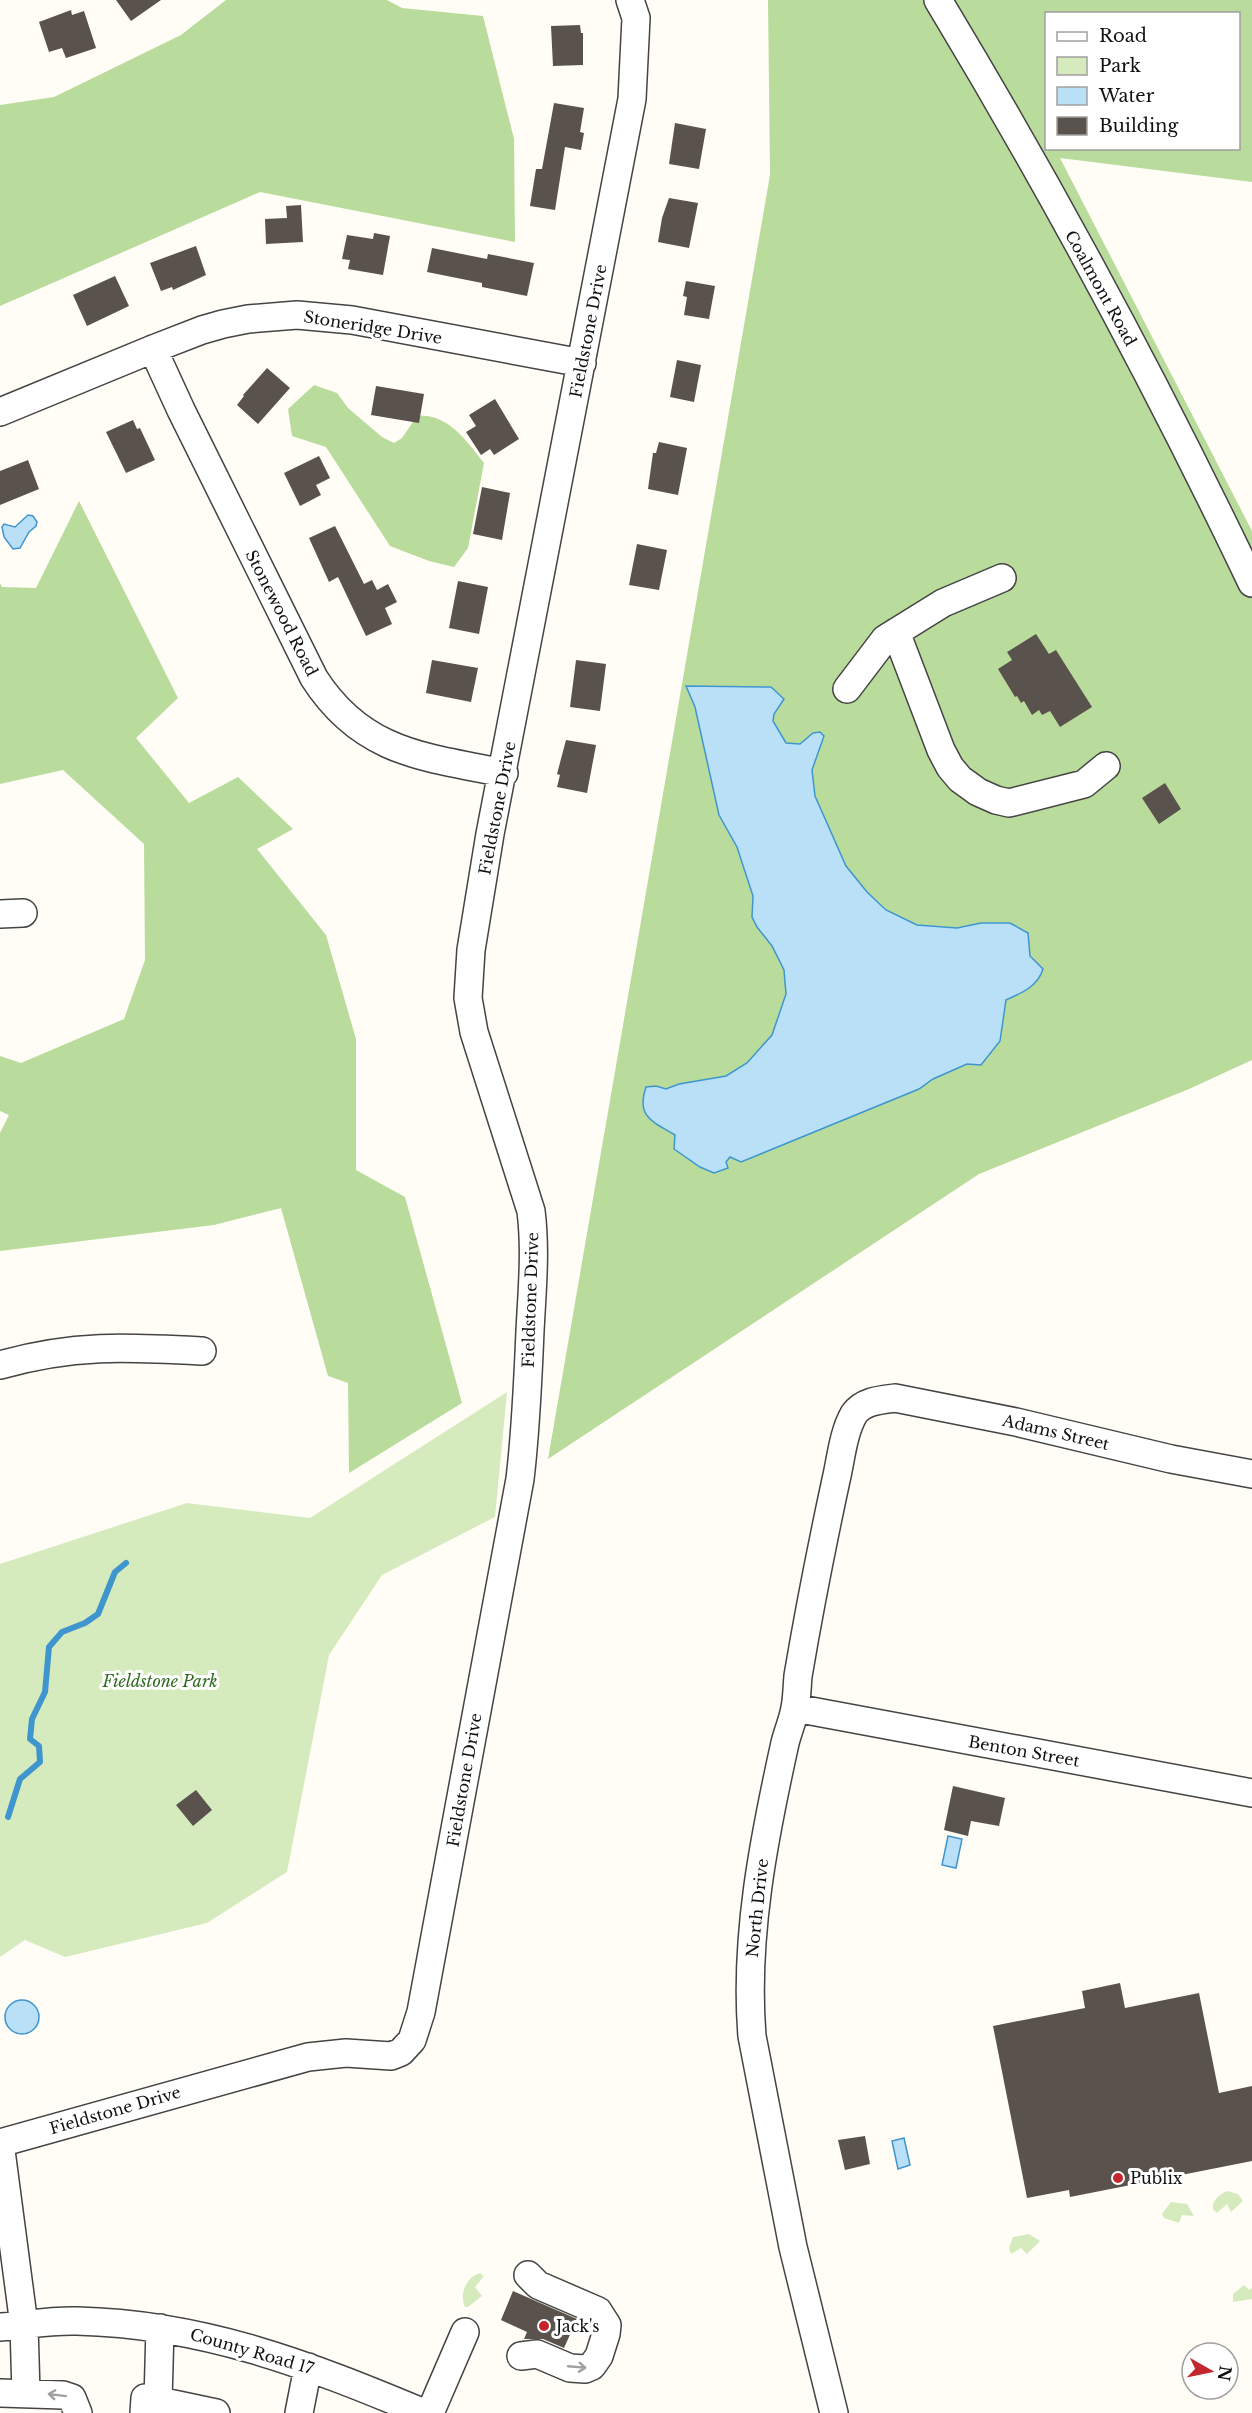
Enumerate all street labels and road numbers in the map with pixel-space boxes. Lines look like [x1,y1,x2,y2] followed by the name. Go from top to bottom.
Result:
[1061,227,1141,350] street label: Coalmont Road
[565,263,611,399] street label: Fieldstone Drive
[302,306,444,348] street label: Stoneridge Drive
[242,547,323,680] street label: Stonewood Road
[474,740,520,876] street label: Fieldstone Drive
[518,1232,542,1368] street label: Fieldstone Drive
[1000,1410,1111,1454] street label: Adams Street
[442,1711,486,1849] street label: Fieldstone Drive
[967,1731,1081,1771] street label: Benton Street
[742,1858,772,1958] street label: North Drive
[47,2082,183,2138] street label: Fieldstone Drive
[188,2324,317,2378] street label: County Road 17

